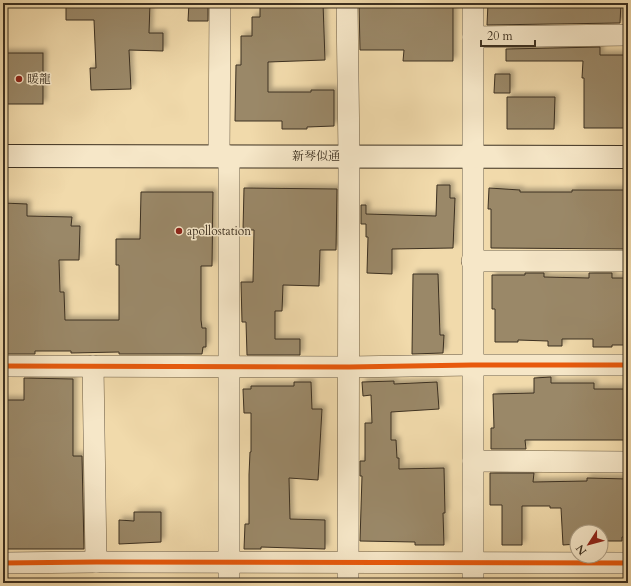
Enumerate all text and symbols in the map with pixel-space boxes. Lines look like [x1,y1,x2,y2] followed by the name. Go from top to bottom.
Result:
[481,22,535,48] scale bar
[487,28,514,44] text: 20 m
[27,71,51,87] place label: 暖龍
[14,74,24,84] marker: 暖龍
[292,148,340,164] street label: 新琴似通
[187,223,251,239] place label: apollostation
[174,226,184,236] marker: apollostation
[569,524,609,564] north arrow
[572,541,590,558] text: N

